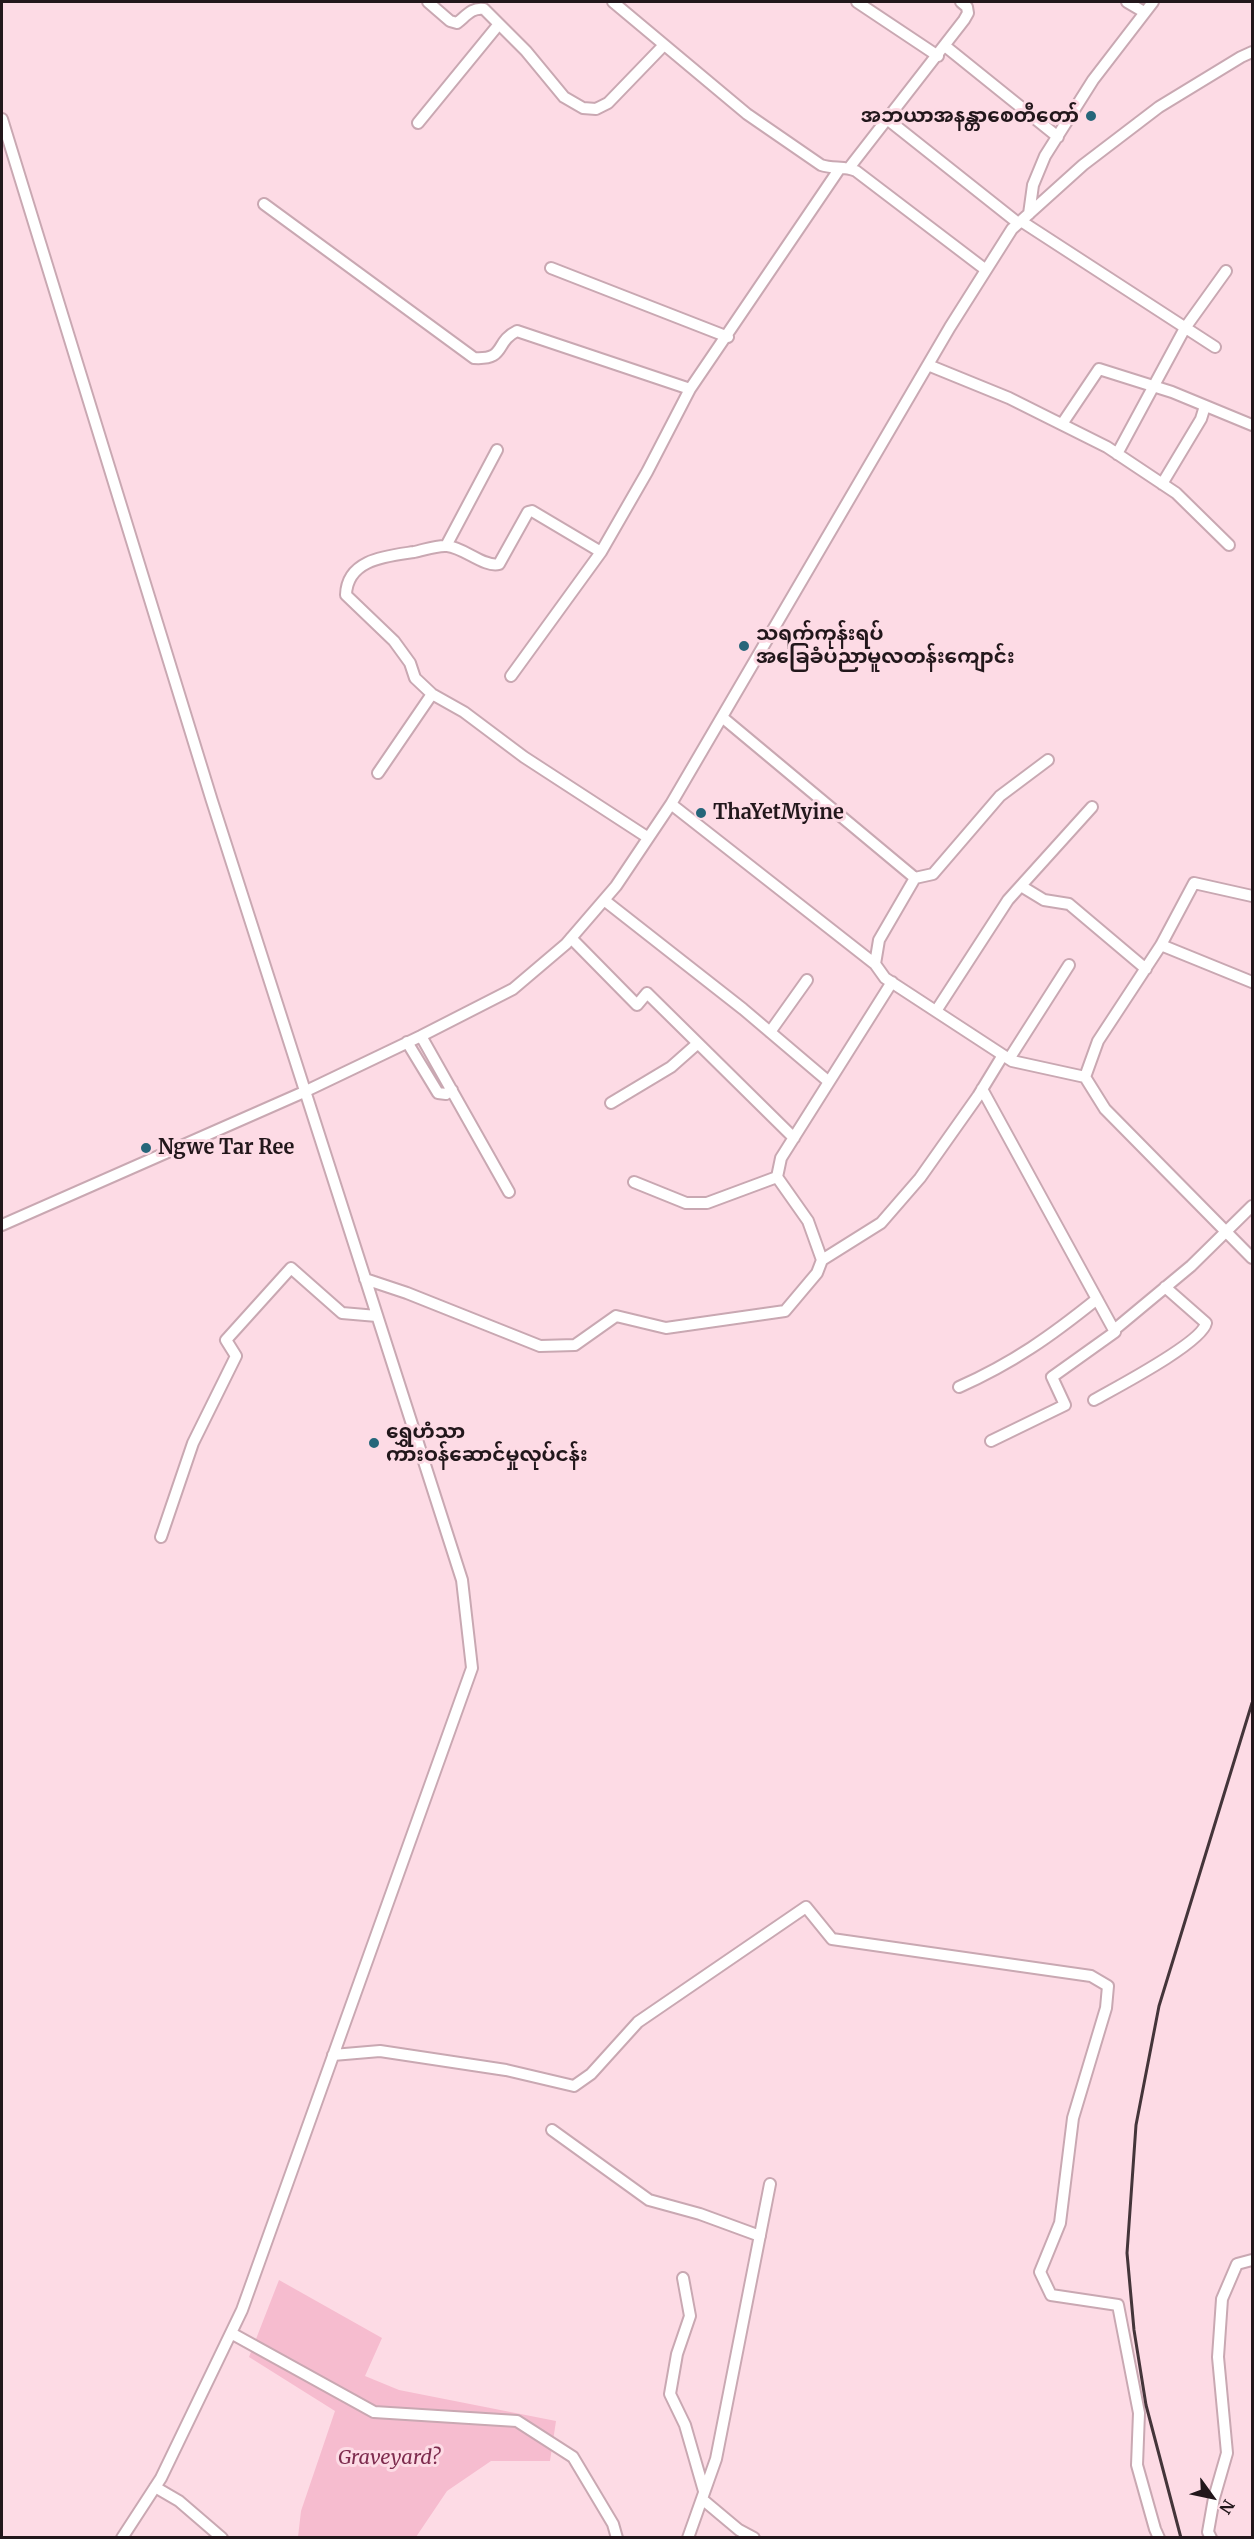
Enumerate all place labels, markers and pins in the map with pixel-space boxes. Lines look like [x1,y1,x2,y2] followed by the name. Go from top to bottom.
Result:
[861,104,1079,128] place label: အဘယာအနန္တာစေတီတော်
[1084,109,1098,123] marker: အဘယာအနန္တာစေတီတော်
[756,622,1015,669] place label: သရက်ကုန်းရပ် အခြေခံပညာမူလတန်းကျောင်း
[737,639,751,653] marker: သရက်ကုန်းရပ် အခြေခံပညာမူလတန်းကျောင်း
[713,801,844,825] place label: ThaYetMyine
[694,806,708,820] marker: ThaYetMyine
[158,1136,294,1160] place label: Ngwe Tar Ree
[139,1141,153,1155] marker: Ngwe Tar Ree
[386,1420,588,1467] place label: ရွှေဟံသာ ကားဝန်ဆောင်မှုလုပ်ငန်း
[367,1436,381,1450] marker: ရွှေဟံသာ ကားဝန်ဆောင်မှုလုပ်ငန်း

